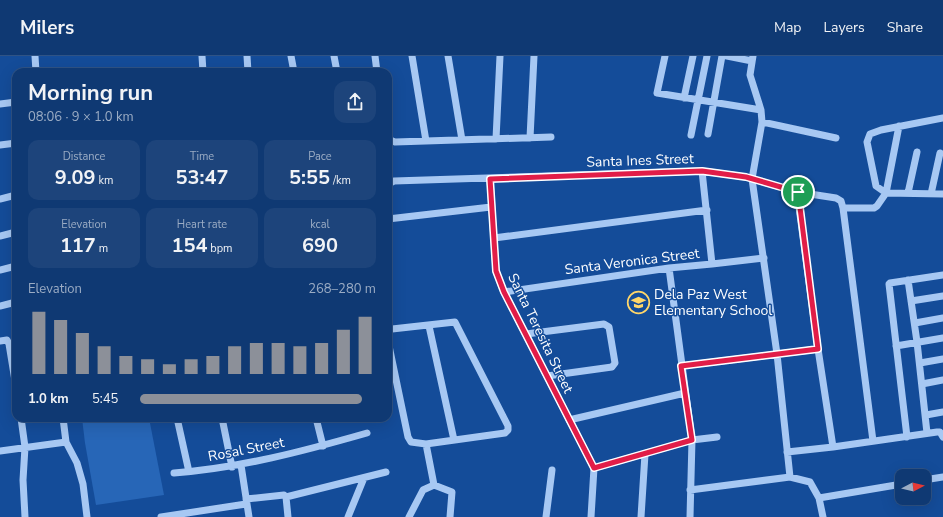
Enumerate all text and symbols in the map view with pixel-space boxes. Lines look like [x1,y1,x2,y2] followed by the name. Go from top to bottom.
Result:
[20,15,74,41] text: Milers
[774,18,801,37] text: Map
[823,18,865,37] text: Layers
[887,18,923,37] text: Share
[28,78,153,108] text: Morning run
[334,81,376,123] button: share
[28,108,134,126] text: 08:06 · 9 × 1.0 km
[63,149,105,164] text: Distance
[190,149,214,164] text: Time
[308,149,332,164] text: Pace
[586,149,694,172] street label: Santa Ines Street
[55,164,96,191] text: 9.09
[176,164,228,191] text: 53:47
[289,164,330,191] text: 5:55
[96,173,113,188] text: km
[330,173,351,188] text: /km
[781,175,815,209] pin
[787,181,809,203] icon: arrive
[61,217,107,232] text: Elevation
[177,217,227,232] text: Heart rate
[310,217,330,232] text: kcal
[60,232,96,259] text: 117
[171,232,207,259] text: 154
[302,232,338,259] text: 690
[96,241,108,256] text: m
[207,241,233,256] text: bpm
[564,244,701,279] street label: Santa Veronica Street
[503,270,578,396] street label: Santa Teresita Street
[28,280,82,298] text: Elevation
[308,280,376,298] text: 268–280 m
[654,285,773,320] place label: Dela Paz West Elementary School
[626,289,652,315] school or university icon: Dela Paz West Elementary School
[28,390,69,408] text: 1.0 km
[92,390,118,408] text: 5:45
[206,433,286,466] street label: Rosal Street
[895,469,931,505] north arrow
[895,469,931,505] map controls

